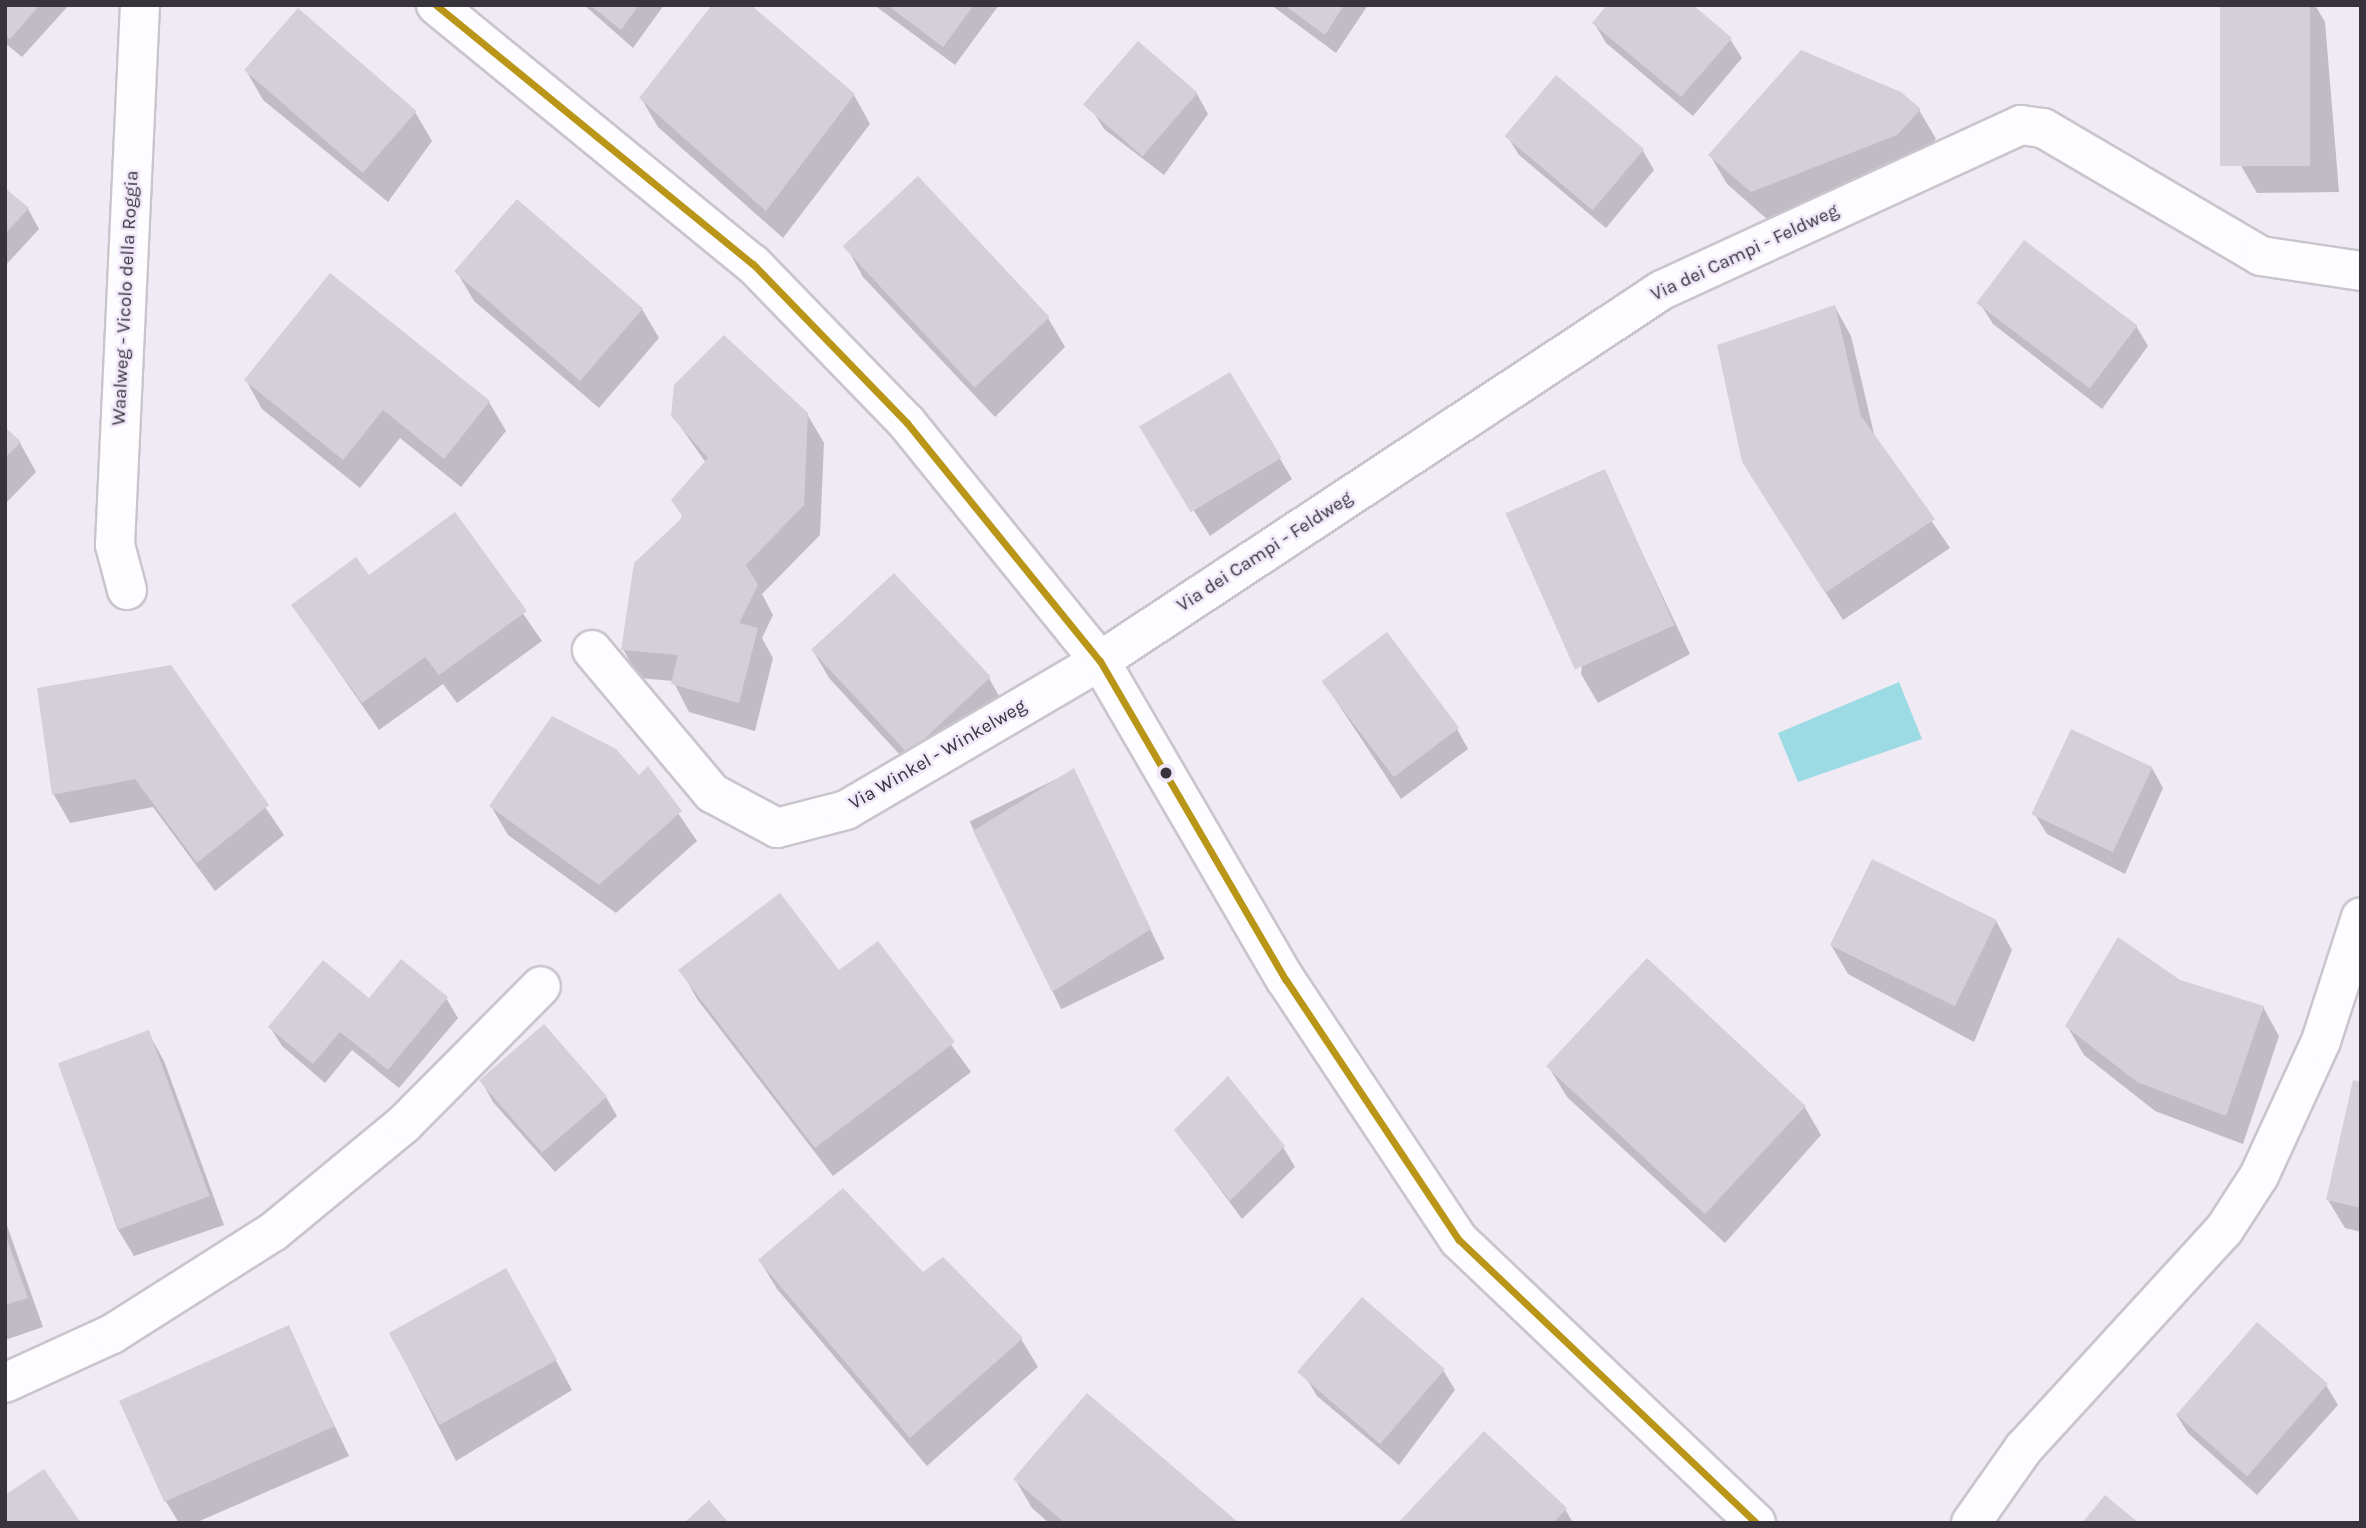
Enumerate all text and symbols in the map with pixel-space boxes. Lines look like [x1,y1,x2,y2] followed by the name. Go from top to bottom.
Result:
[108,170,144,426] street label: Waalweg - Vicolo della Roggia
[1647,199,1843,307] street label: Via dei Campi - Feldweg
[1173,487,1357,617] street label: Via dei Campi - Feldweg
[845,695,1031,815] street label: Via Winkel - Winkelweg
[1159,766,1173,780] unlabelled marker

